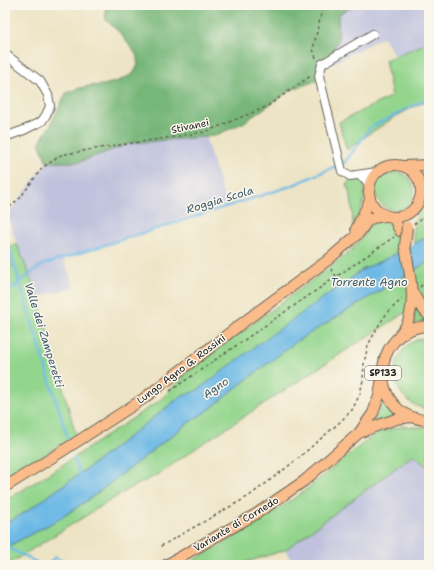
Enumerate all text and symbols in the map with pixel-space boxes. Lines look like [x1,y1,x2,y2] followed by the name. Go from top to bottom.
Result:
[170,116,210,136] street label: Stivanei
[185,183,256,217] water label: Roggia Scola
[330,275,408,290] water label: Torrente Agno
[21,281,67,390] water label: Valle dei Zamperetti
[134,332,228,406] street label: Lungo Agno G. Rossini
[365,366,401,380] road number: SP133
[201,375,231,401] water label: Agno
[191,493,281,555] street label: Variante di Cornedo

